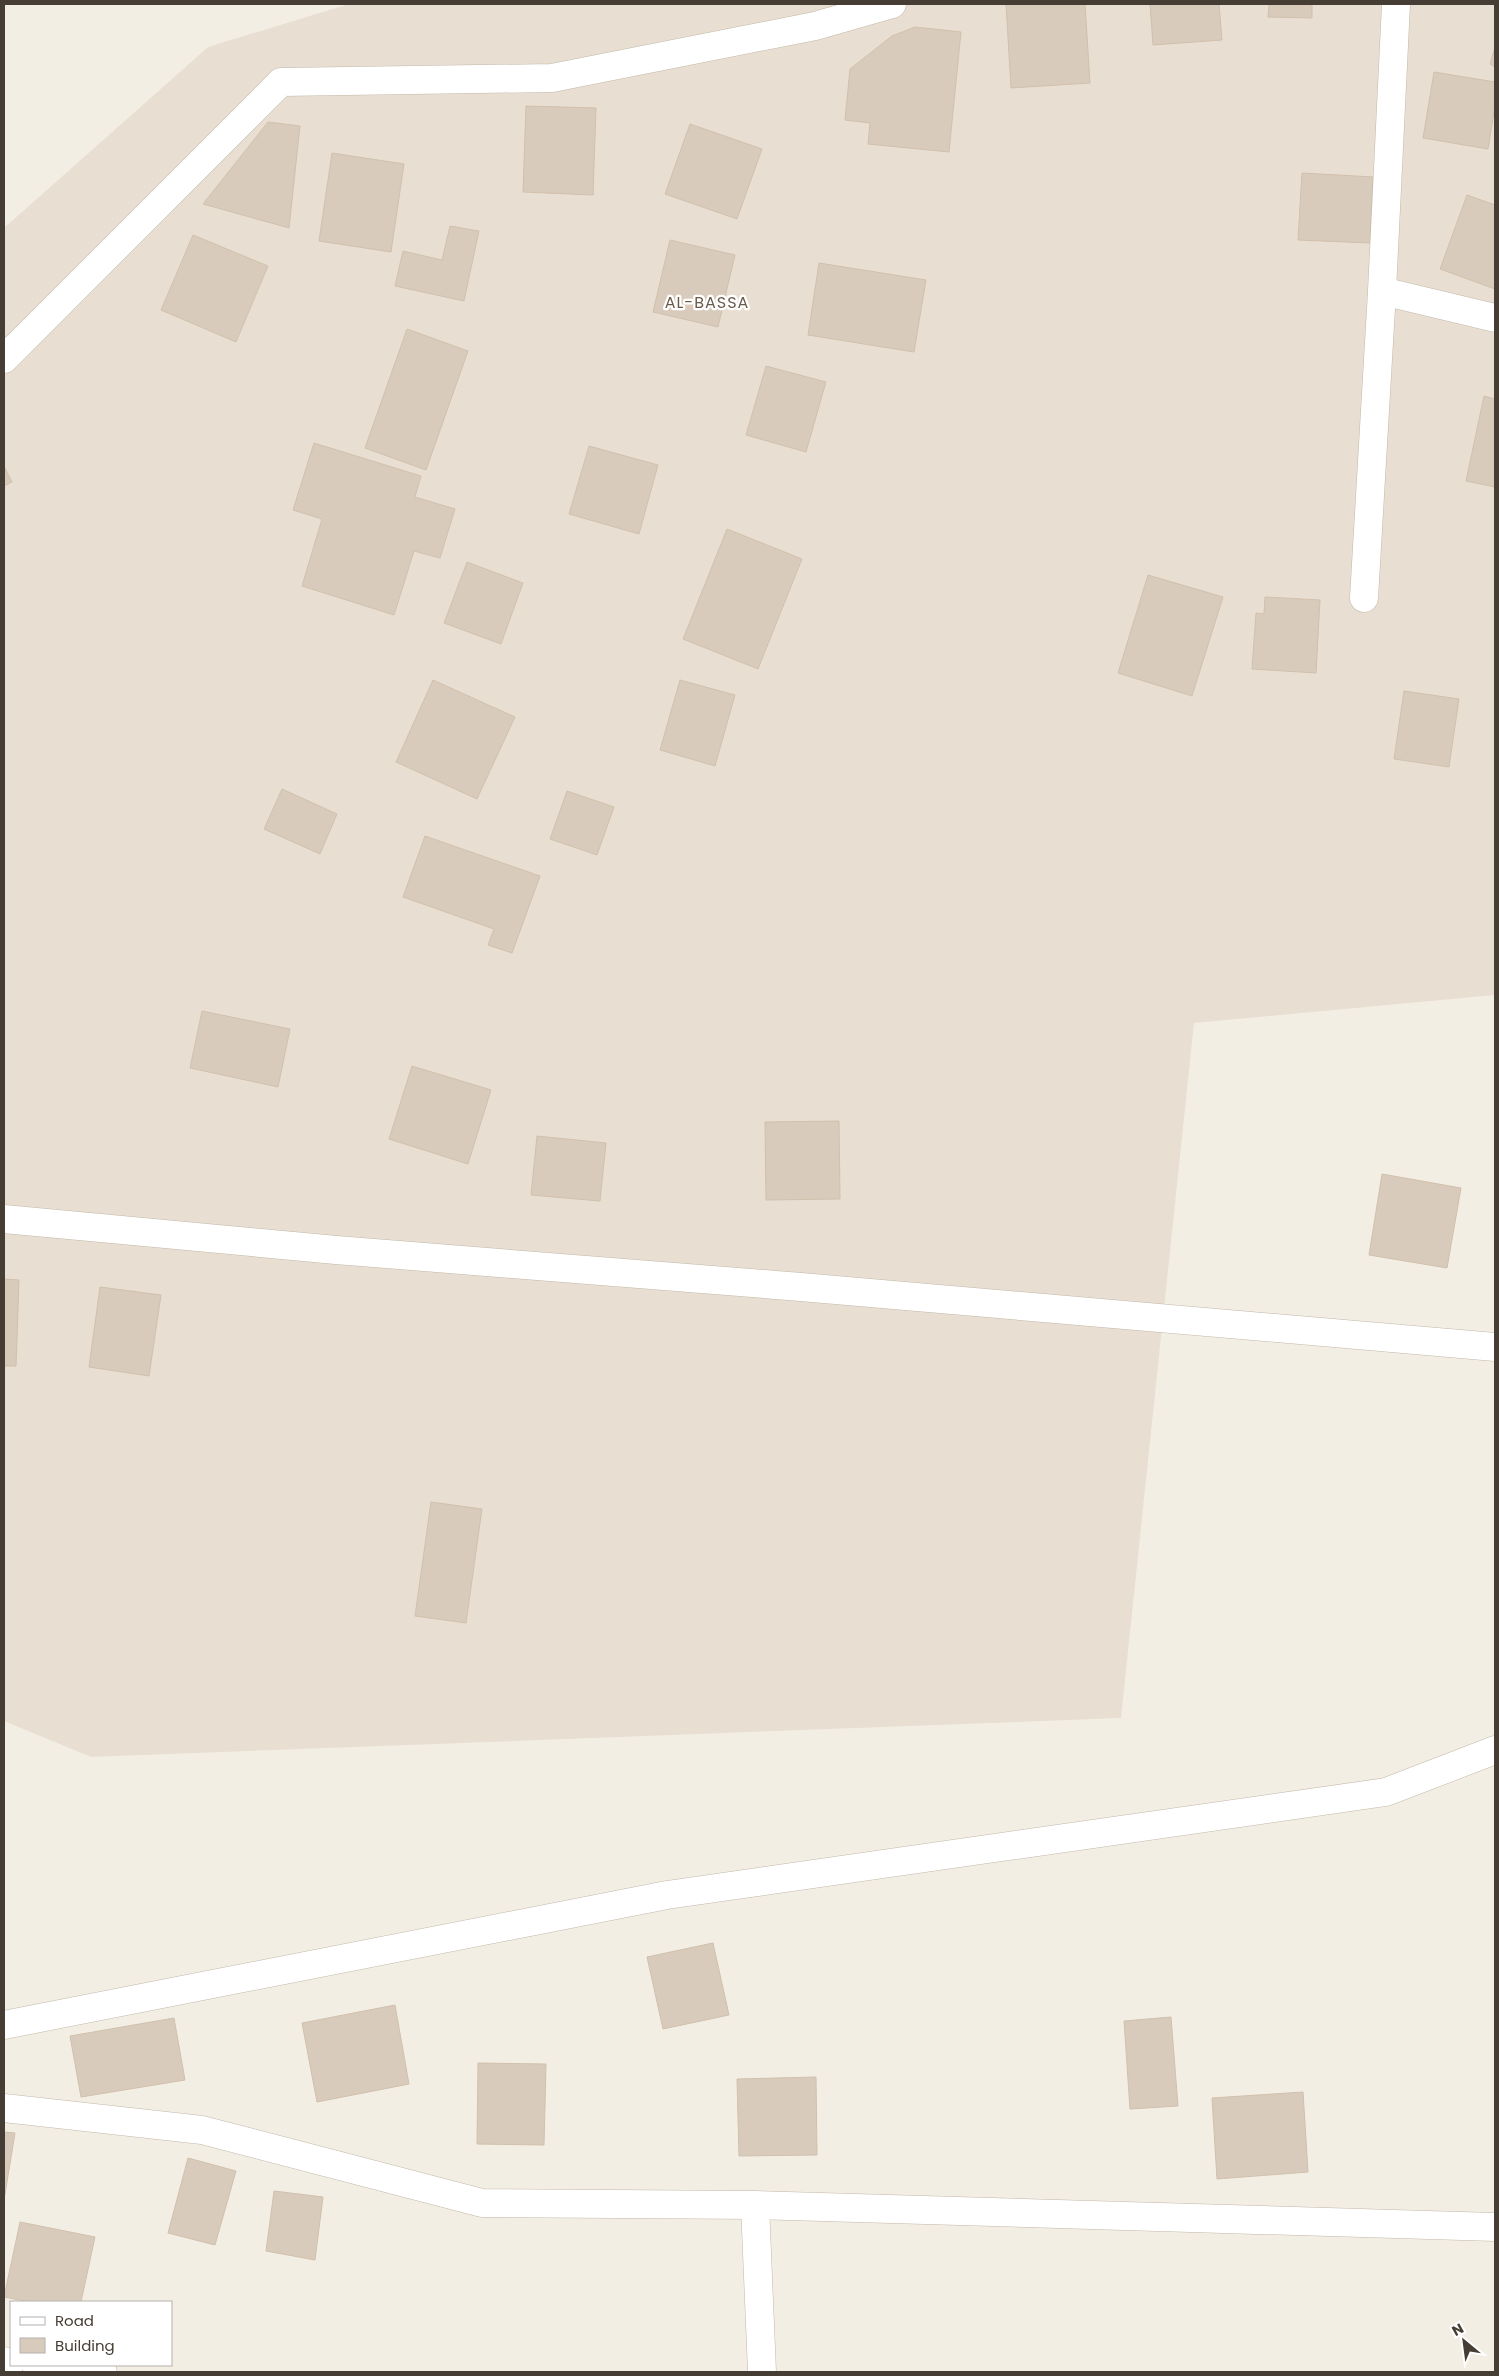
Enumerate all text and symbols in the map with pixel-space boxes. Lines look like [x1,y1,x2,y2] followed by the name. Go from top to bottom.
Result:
[665,291,749,314] district label: AL-BASSA
[10,2301,172,2366] legend
[55,2310,94,2331] text: Road
[1439,2316,1489,2366] north arrow
[1448,2318,1467,2341] text: N
[55,2335,115,2356] text: Building

